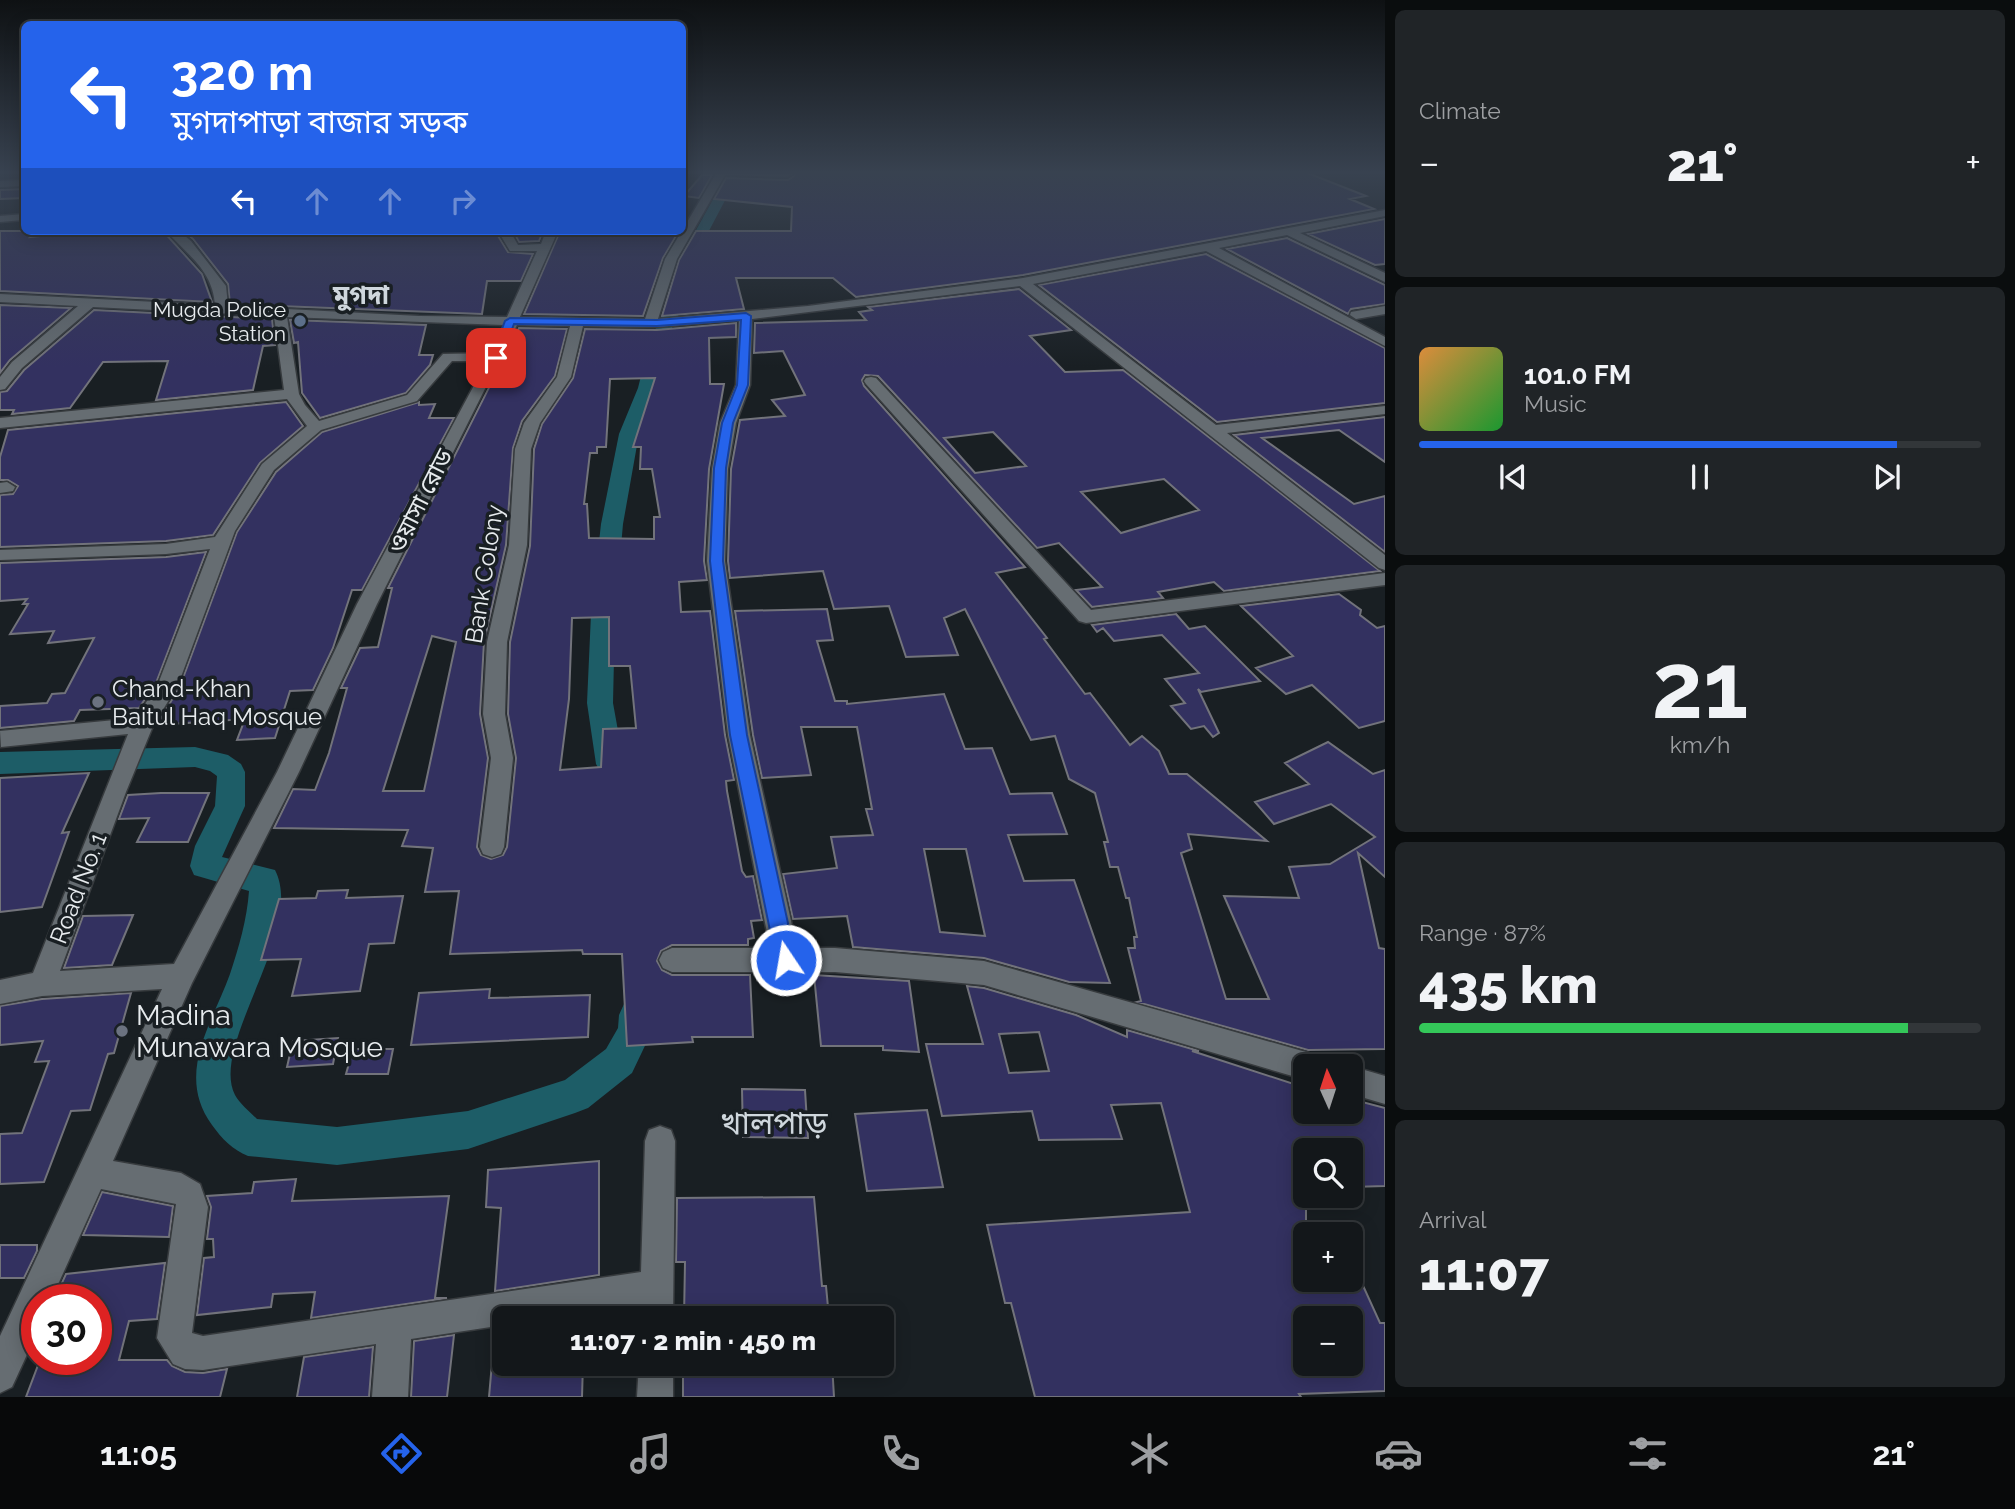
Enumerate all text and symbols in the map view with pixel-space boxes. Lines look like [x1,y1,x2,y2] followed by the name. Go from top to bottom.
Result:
[171,44,313,101] text: 320 m
[56,49,147,140] icon: left
[1419,97,1501,124] text: Climate
[171,103,468,140] text: মুগদাপাড়া বাজার সড়ক
[1667,132,1738,193] text: 21°
[1419,140,1439,185] text: −
[1965,140,1981,185] text: +
[225,182,263,220] icon: left
[298,182,336,220] icon: ahead
[371,182,409,220] icon: ahead
[444,182,482,220] icon: right
[332,280,390,312] district label: মুগদা
[153,297,286,346] place label: Mugda Police Station
[292,313,308,329] marker: Mugda Police Station
[466,328,526,388] pin
[477,339,515,377] icon: arrive
[1524,360,1631,390] text: 101.0 FM
[1524,390,1587,417] text: Music
[381,443,459,558] street label: ওয়াসা রোড
[1494,458,1532,496] icon: previous
[1681,458,1719,496] icon: pause
[1868,458,1906,496] icon: next
[459,502,509,646] street label: Bank Colony
[1652,632,1748,739] text: 21
[112,674,322,731] place label: Chand-Khan Baitul Haq Mosque
[90,694,106,710] marker: Chand-Khan Baitul Haq Mosque
[1670,731,1730,758] text: km/h
[44,828,112,948] street label: Road No. 1
[1419,919,1546,946] text: Range · 87%
[749,923,823,997] position arrow
[1419,954,1598,1015] text: 435 km
[136,999,383,1064] place label: Madina Munawara Mosque
[114,1023,130,1039] marker: Madina Munawara Mosque
[1293,1054,1363,1124] north arrow
[1293,1054,1363,1376] map controls
[720,1104,829,1141] district label: খালপাড়
[1293,1138,1363,1208] button: search
[1419,1206,1486,1233] text: Arrival
[1293,1222,1363,1292] button: +
[1419,1241,1549,1302] text: 11:07
[21,1284,112,1375] speed limit sign: 30
[1293,1306,1363,1376] button: −
[570,1326,816,1356] text: 11:07 · 2 min · 450 m
[377,1429,426,1478] icon: directions
[626,1429,675,1478] icon: music
[876,1429,925,1478] icon: phone
[1125,1429,1174,1478] icon: climate
[1374,1429,1423,1478] icon: car
[1623,1429,1672,1478] icon: filters
[100,1435,177,1472] text: 11:05
[1873,1435,1915,1472] text: 21°

